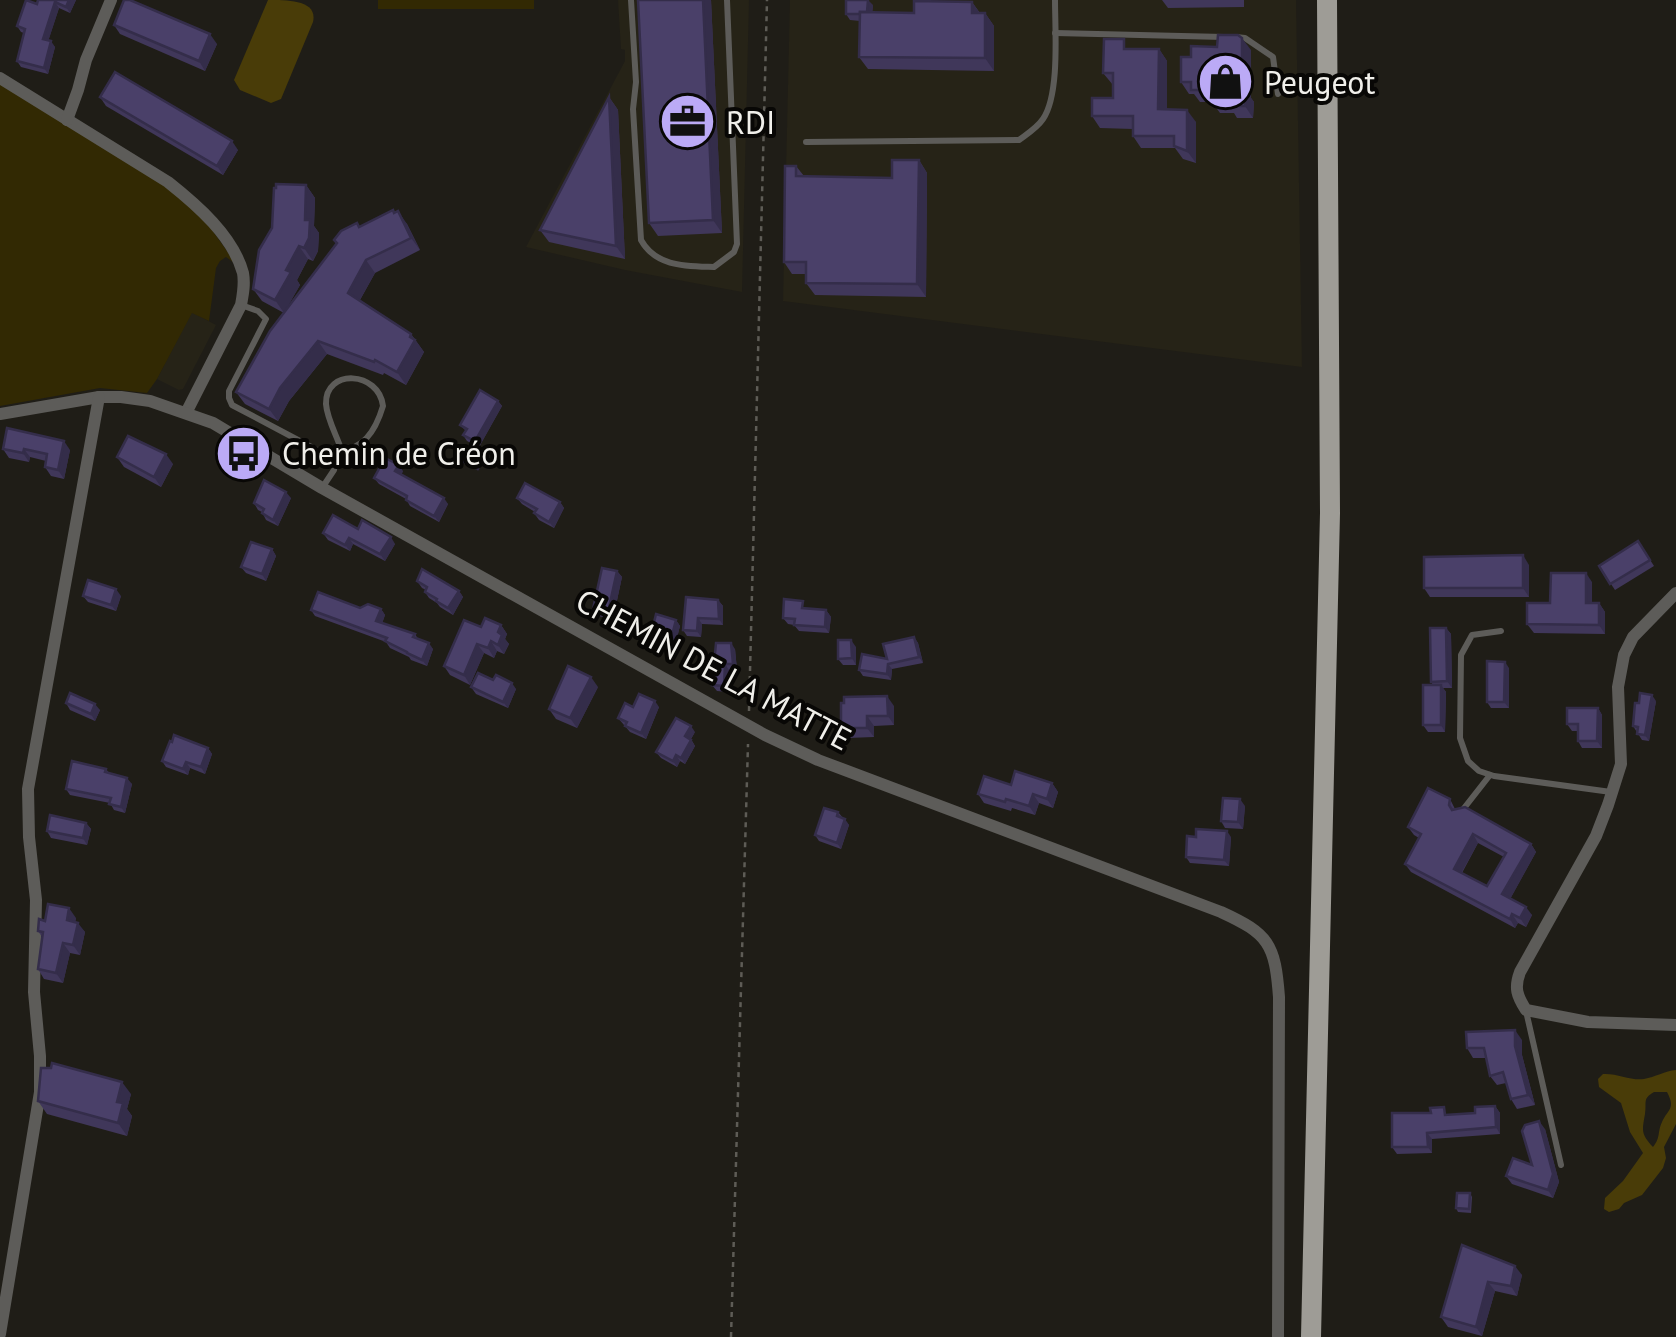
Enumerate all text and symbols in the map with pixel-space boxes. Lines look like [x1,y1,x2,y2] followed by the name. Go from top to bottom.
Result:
[1195,52,1255,112] shop icon: Peugeot
[1264,61,1375,103] place label: Peugeot
[657,92,717,152] office icon: RDI
[726,101,775,143] place label: RDI
[213,423,273,483] bus stop icon: Chemin de Créon
[282,432,516,474] place label: Chemin de Créon
[569,579,859,759] street label: CHEMIN DE LA MATTE

